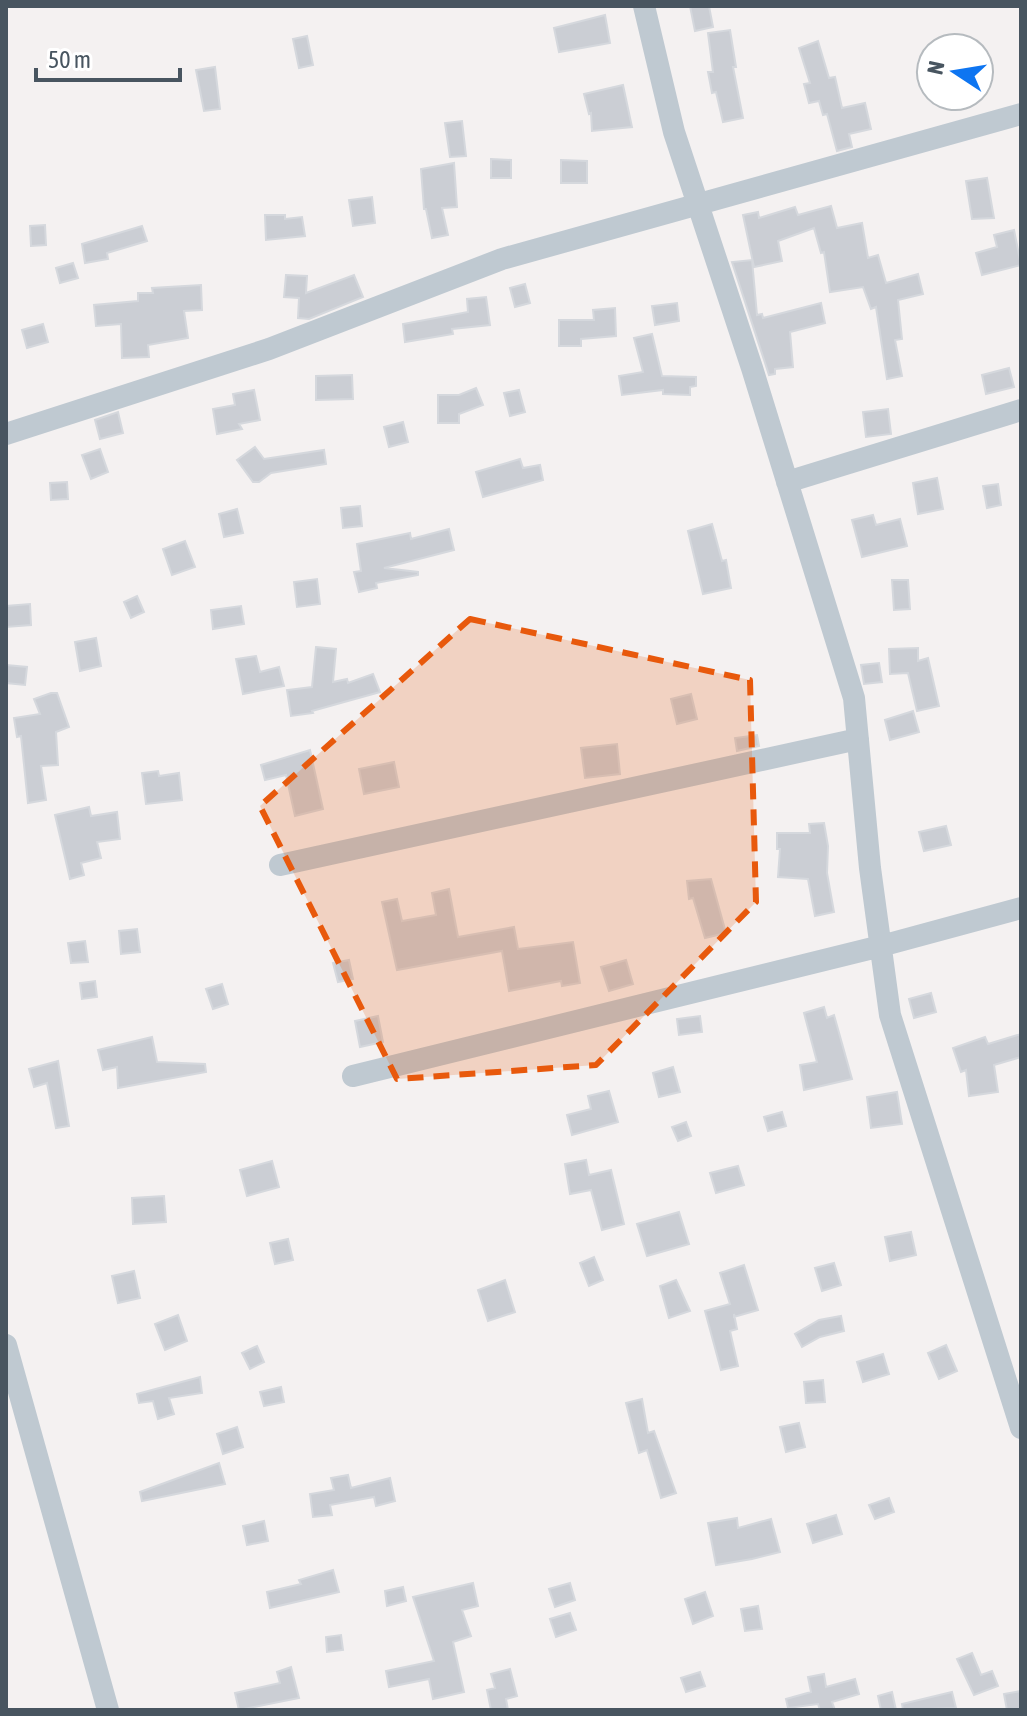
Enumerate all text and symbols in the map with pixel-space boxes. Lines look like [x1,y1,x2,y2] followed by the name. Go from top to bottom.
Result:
[36,32,180,82] scale bar
[915,32,995,112] north arrow
[48,46,91,73] text: 50 m
[921,59,950,77] text: N

